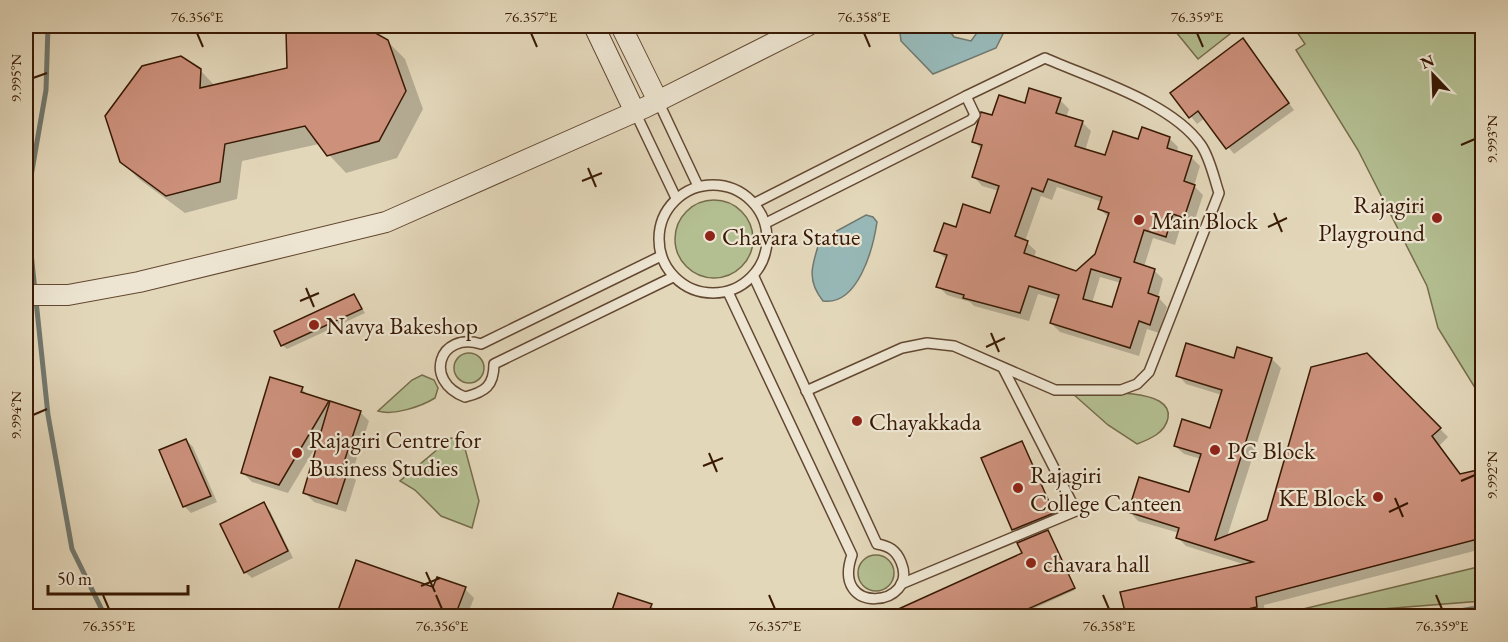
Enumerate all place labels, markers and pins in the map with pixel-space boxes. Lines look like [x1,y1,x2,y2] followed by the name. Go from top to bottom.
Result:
[1318,189,1426,248] place label: Rajagiri Playground
[1151,205,1259,236] place label: Main Block
[1430,211,1444,225] marker: Rajagiri Playground
[1132,213,1146,227] marker: Main Block
[722,221,860,252] place label: Chavara Statue
[703,229,717,243] marker: Chavara Statue
[326,310,478,341] place label: Navya Bakeshop
[307,318,321,332] marker: Navya Bakeshop
[869,406,982,437] place label: Chayakkada
[850,414,864,428] marker: Chayakkada
[309,424,481,483] place label: Rajagiri Centre for Business Studies
[1227,435,1316,466] place label: PG Block
[1208,443,1222,457] marker: PG Block
[290,446,304,460] marker: Rajagiri Centre for Business Studies
[1030,459,1182,518] place label: Rajagiri College Canteen
[1011,481,1025,495] marker: Rajagiri College Canteen
[1279,482,1367,513] place label: KE Block
[1371,490,1385,504] marker: KE Block
[1043,548,1150,579] place label: chavara hall
[1024,556,1038,570] marker: chavara hall

